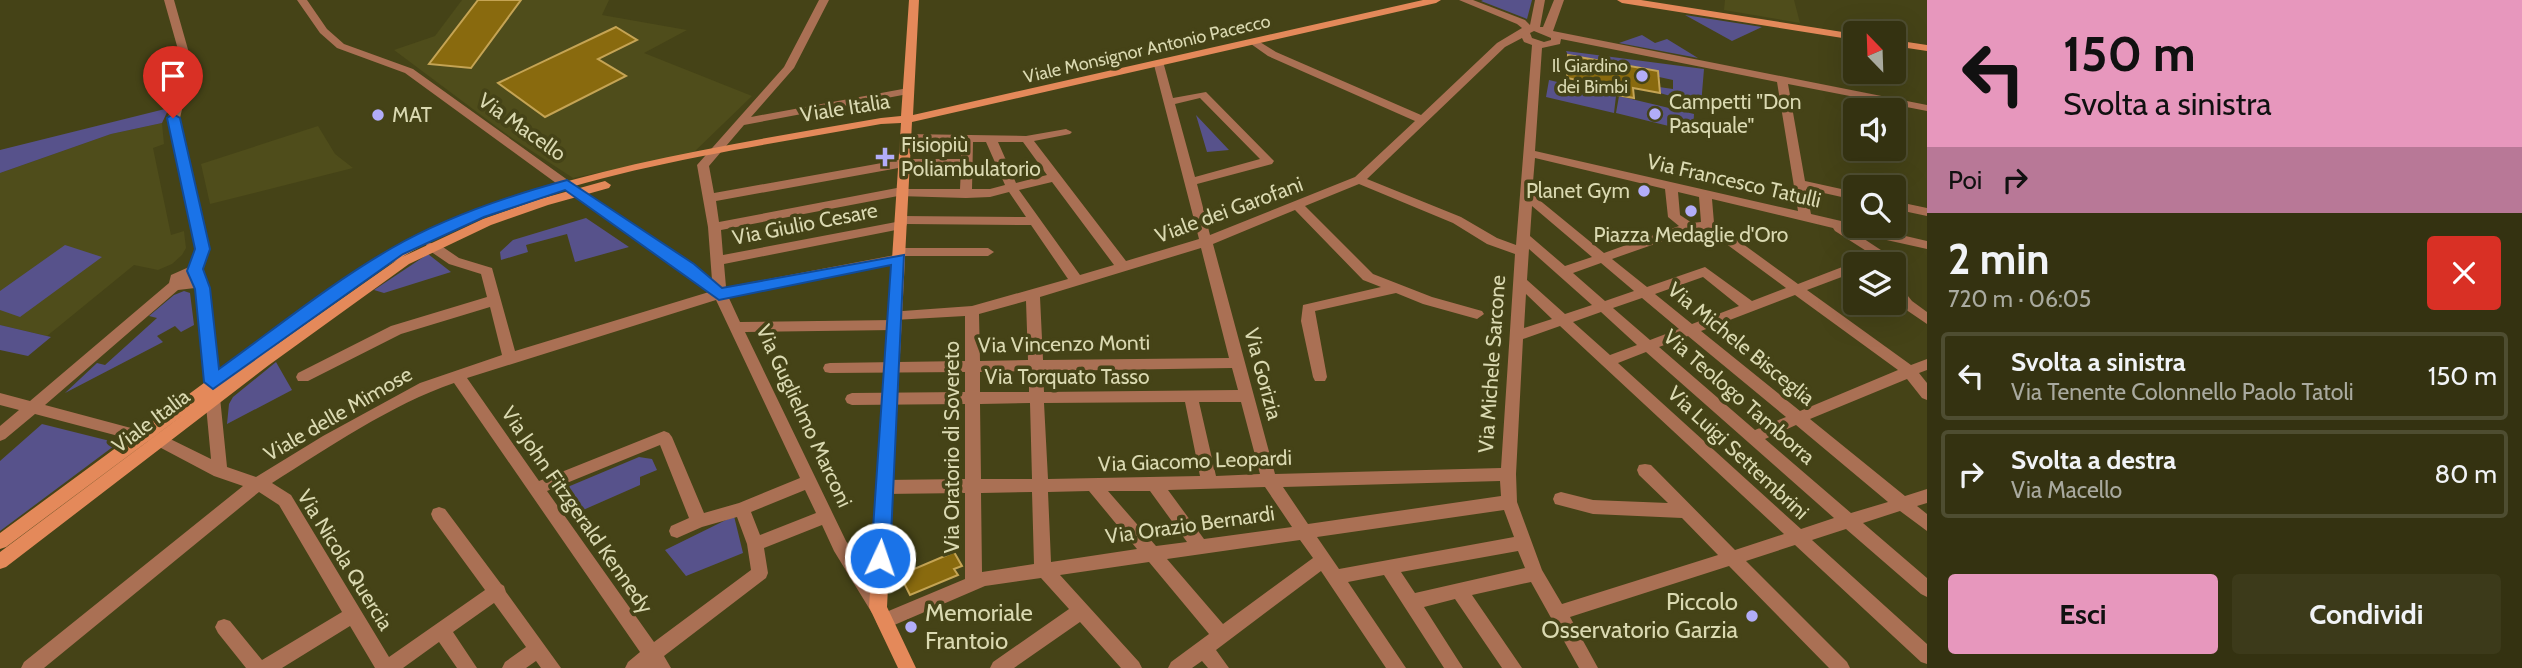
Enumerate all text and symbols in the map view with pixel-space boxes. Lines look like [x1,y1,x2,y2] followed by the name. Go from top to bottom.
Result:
[1021,10,1273,88] street label: Viale Monsignor Antonio Pacecco
[1843,21,1906,84] north arrow
[1843,21,1906,315] map controls
[2063,24,2196,83] text: 150 m
[1948,28,2039,119] icon: left
[143,46,203,118] pin
[1552,55,1628,98] place label: Il Giardino dei Bimbi
[154,57,192,95] icon: arrive
[1634,68,1650,84] marker: Il Giardino dei Bimbi
[2063,84,2272,123] text: Svolta a sinistra
[474,87,571,166] street label: Via Macello
[798,88,892,127] street label: Viale Italia
[1669,89,1801,138] place label: Campetti "Don Pasquale"
[1843,98,1906,161] button: sound
[392,102,432,127] place label: MAT
[1647,106,1663,122] marker: Campetti "Don Pasquale"
[370,107,386,123] marker: MAT
[901,132,1041,181] place label: Fisiopiù Poliambulatorio
[875,147,895,167] marker: Fisiopiù Poliambulatorio
[1645,148,1824,213] street label: Via Francesco Tatulli
[1996,161,2034,199] icon: right
[1948,164,1982,196] text: Poi
[1152,171,1306,248] street label: Viale dei Garofani
[1843,175,1906,238] button: search
[1526,178,1630,203] place label: Planet Gym
[1636,183,1652,199] marker: Planet Gym
[730,197,880,250] street label: Via Giulio Cesare
[1683,203,1699,219] marker: Piazza Medaglie d'Oro
[1594,222,1788,247] place label: Piazza Medaglie d'Oro
[1948,233,2049,285] text: 2 min
[2427,236,2501,310] button: close
[1843,252,1906,315] button: layers
[1473,274,1510,454] street label: Via Michele Sarcone
[1663,277,1820,411] street label: Via Michele Bisceglia
[1948,285,2091,313] text: 720 m · 06:05
[751,320,858,511] street label: Via Guglielmo Marconi
[1658,324,1820,469] street label: Via Teologo Tamborra
[1239,325,1288,423] street label: Via Gorizia
[978,329,1150,358] street label: Via Vincenzo Monti
[939,341,964,553] street label: Via Oratorio di Sovereto
[2011,346,2186,378] text: Svolta a sinistra
[1952,357,1990,395] icon: left
[2428,360,2497,392] text: 150 m
[259,361,417,466] street label: Viale delle Mimose
[984,364,1150,389] street label: Via Torquato Tasso
[2011,378,2354,406] text: Via Tenente Colonnello Paolo Tatoli
[1663,381,1814,525] street label: Via Luigi Settembrini
[107,383,194,458] street label: Viale Italia
[496,401,659,618] street label: Via John Fitzgerald Kennedy
[2011,444,2176,476] text: Svolta a destra
[1098,445,1292,476] street label: Via Giacomo Leopardi
[1952,455,1990,493] icon: right
[2434,458,2497,490] text: 80 m
[2011,476,2122,504] text: Via Macello
[292,485,399,635] street label: Via Nicola Quercia
[1104,500,1276,549] street label: Via Orazio Bernardi
[843,521,917,595] position arrow
[1948,574,2218,654] button: Esci
[2232,574,2501,654] button: Condividi
[1541,587,1738,644] place label: Piccolo Osservatorio Garzia
[925,598,1033,655] place label: Memoriale Frantoio
[1744,608,1760,624] marker: Piccolo Osservatorio Garzia
[903,619,919,635] marker: Memoriale Frantoio

